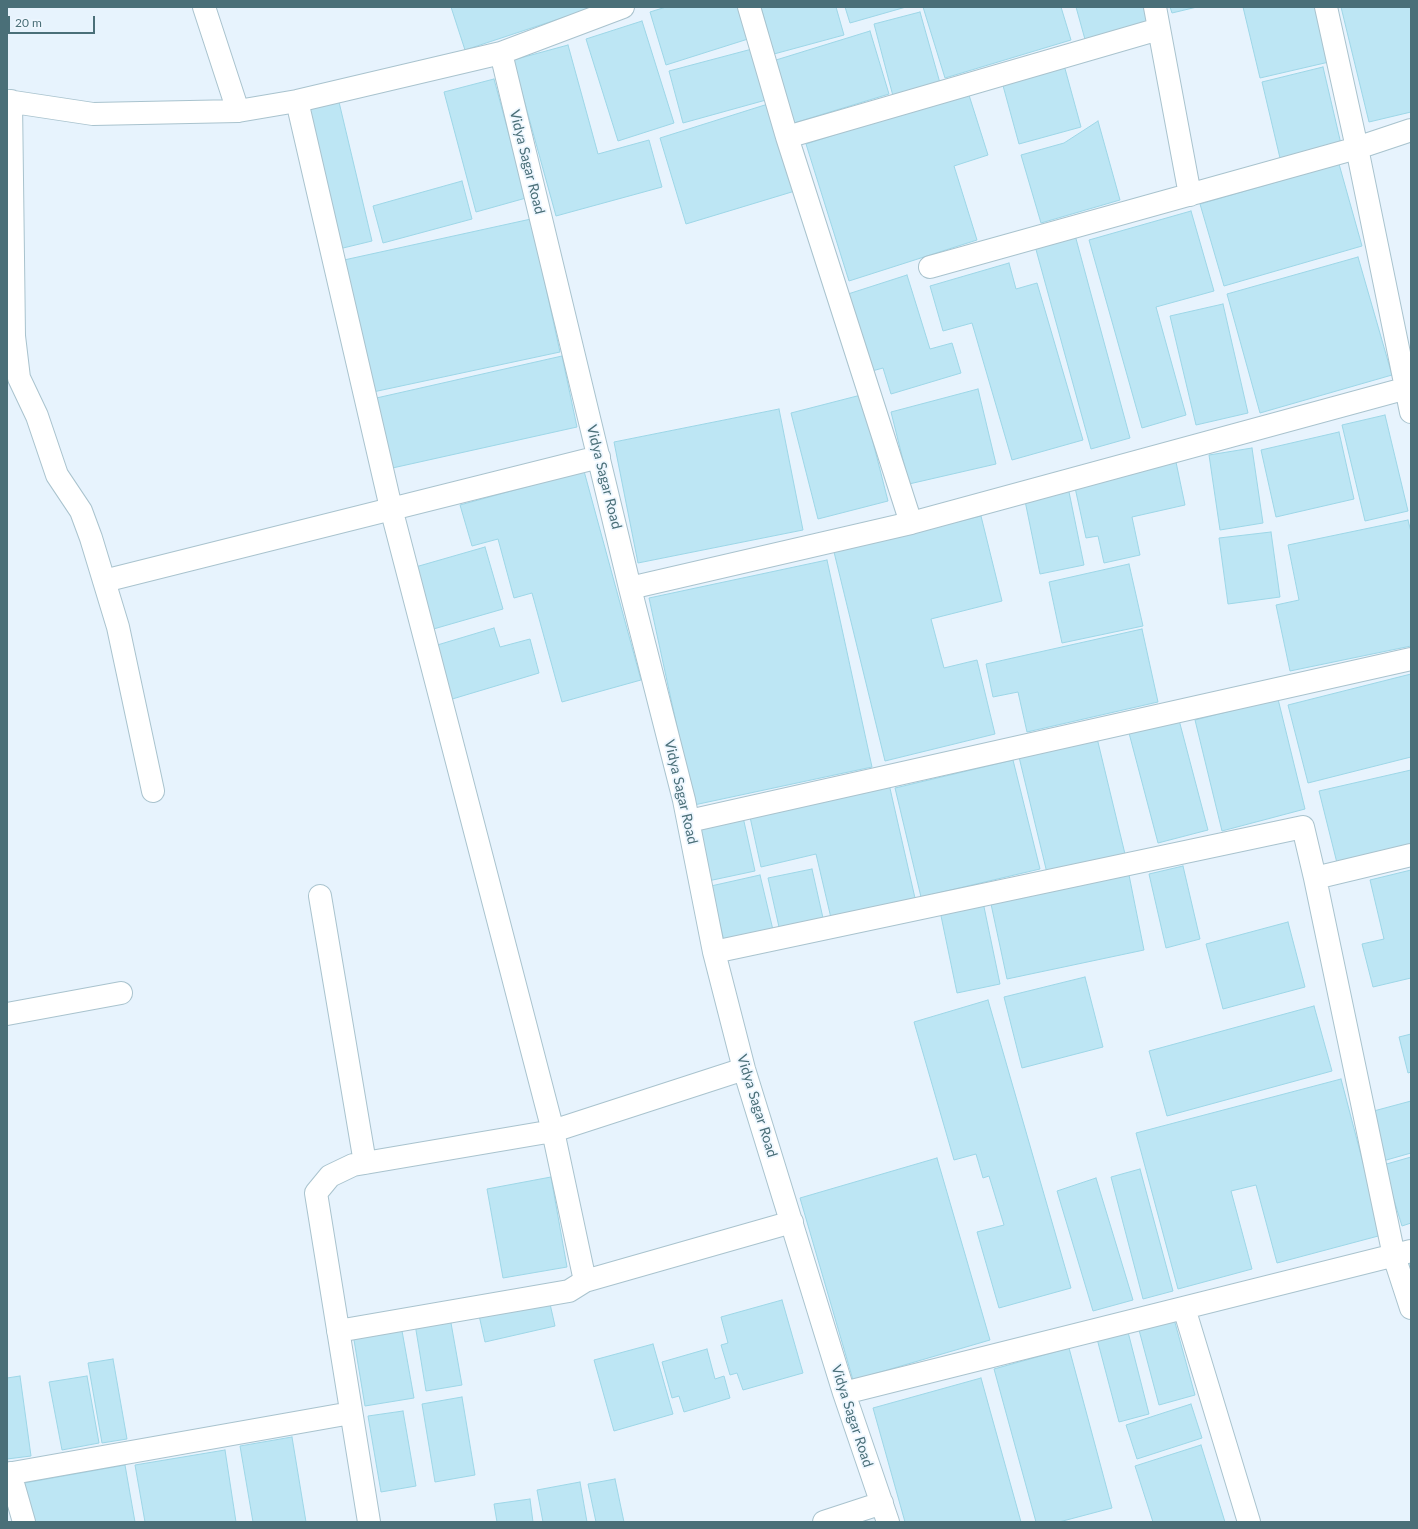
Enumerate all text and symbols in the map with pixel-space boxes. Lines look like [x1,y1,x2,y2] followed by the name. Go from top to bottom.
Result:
[10,8,97,34] scale bar
[15,15,42,30] text: 20 m
[506,108,548,216] street label: Vidya Sagar Road
[583,423,625,531] street label: Vidya Sagar Road
[661,738,701,846] street label: Vidya Sagar Road
[733,1053,781,1159] street label: Vidya Sagar Road
[828,1363,876,1469] street label: Vidya Sagar Road

